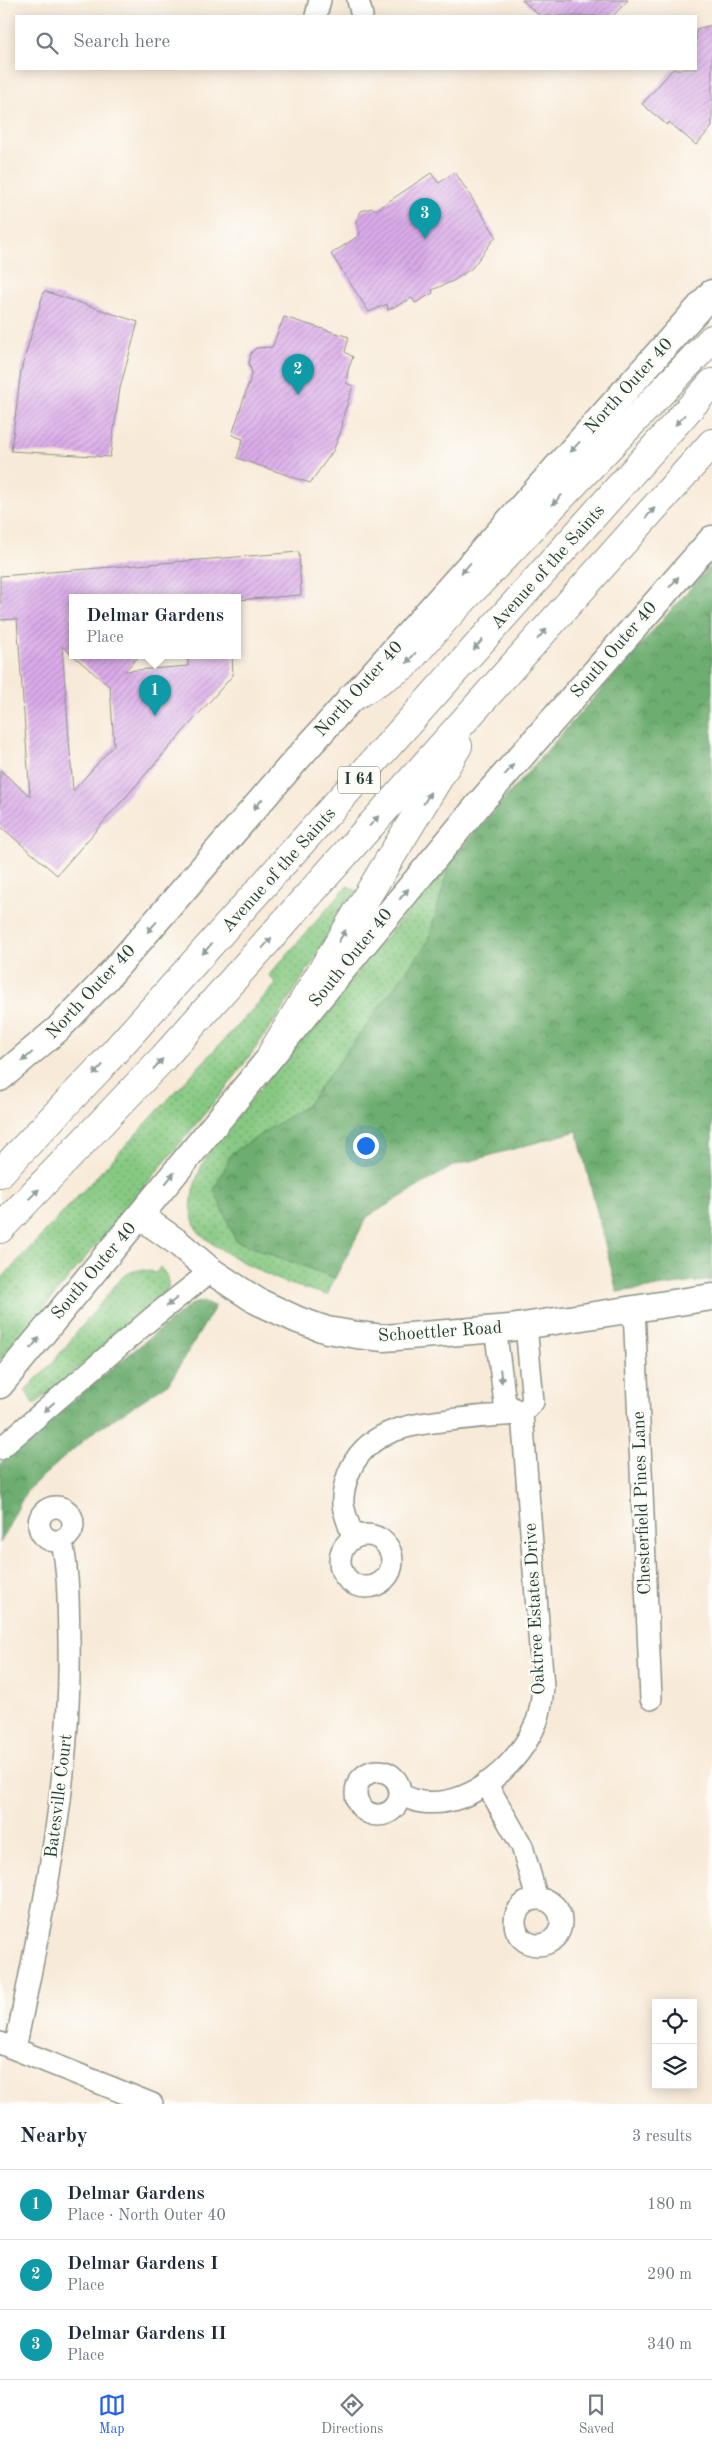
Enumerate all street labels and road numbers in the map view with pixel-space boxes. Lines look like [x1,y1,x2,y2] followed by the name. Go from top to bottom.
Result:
[582,335,676,437] street label: North Outer 40
[488,501,608,633] street label: Avenue of the Saints
[568,598,660,702] street label: South Outer 40
[312,638,406,740] street label: North Outer 40
[338,766,380,794] road number: I 64
[219,804,339,936] street label: Avenue of the Saints
[306,905,396,1011] street label: South Outer 40
[43,941,139,1043] street label: North Outer 40
[48,1219,140,1323] street label: South Outer 40
[377,1319,503,1345] street label: Schoettler Road
[630,1411,654,1595] street label: Chesterfield Pines Lane
[522,1523,548,1695] street label: Oaktree Estates Drive
[42,1733,76,1859] street label: Batesville Court

